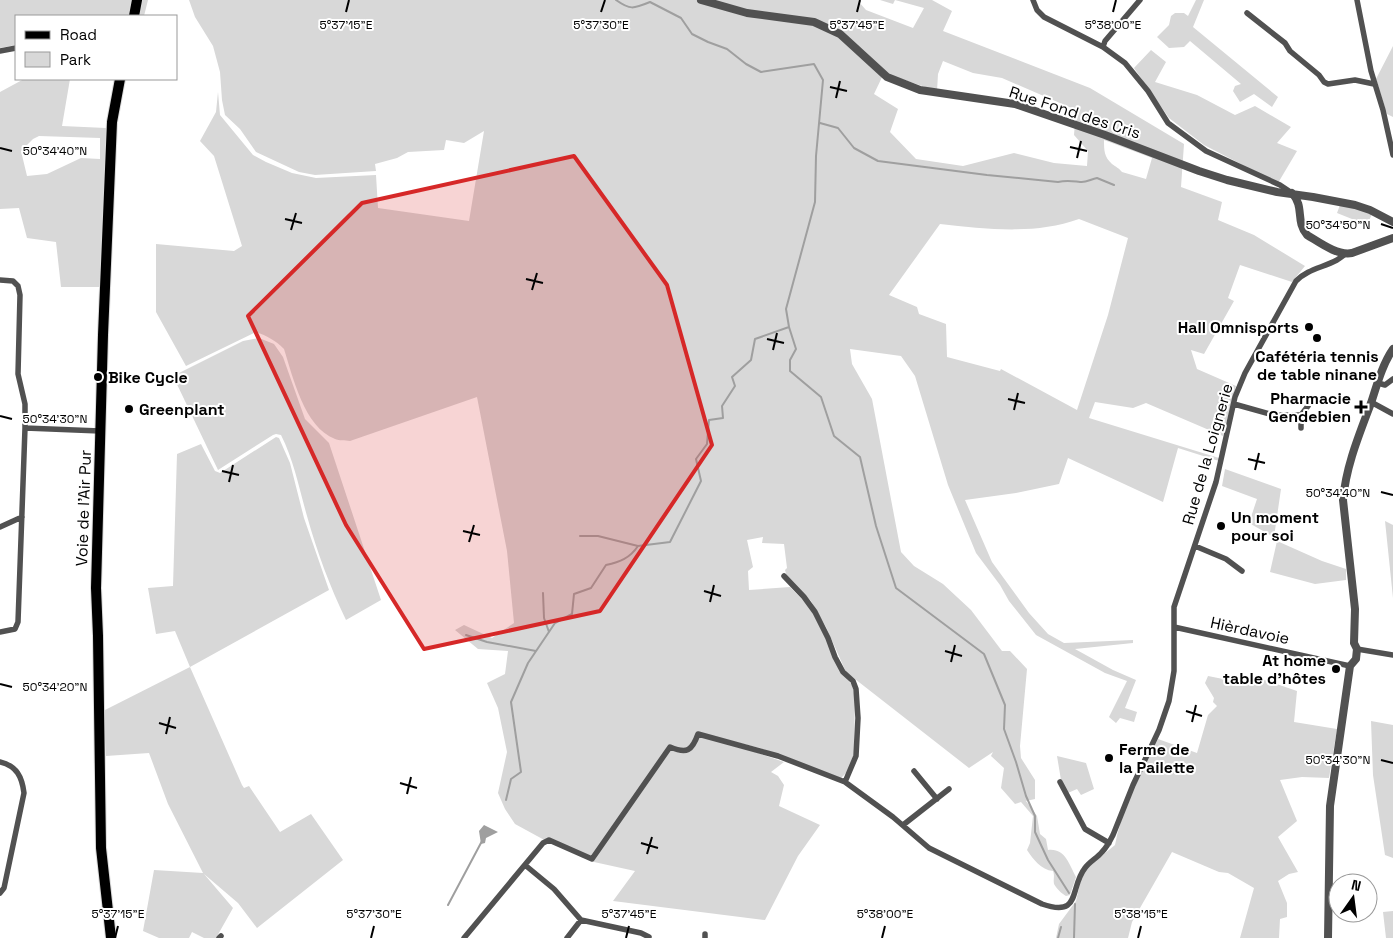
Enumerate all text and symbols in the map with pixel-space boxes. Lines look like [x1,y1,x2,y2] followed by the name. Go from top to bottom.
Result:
[15,15,178,80] legend
[320,17,373,33] text: 5°37'15"E
[573,17,629,33] text: 5°37'30"E
[830,17,885,33] text: 5°37'45"E
[1085,17,1142,33] text: 5°38'00"E
[60,25,97,44] text: Road
[60,50,91,69] text: Park
[1006,81,1143,144] street label: Rue Fond des Cris
[23,143,87,159] text: 50°34'40"N
[1306,217,1370,233] text: 50°34'50"N
[1178,317,1299,338] place label: Hall Omnisports
[1303,321,1315,333] marker: Hall Omnisports
[1311,332,1323,344] marker: Cafétéria tennis de table ninane
[1255,346,1379,385] place label: Cafétéria tennis de table ninane
[108,367,188,388] place label: Bike Cycle
[92,371,104,383] marker: Bike Cycle
[1177,381,1238,527] street label: Rue de la Loignerie
[1268,388,1351,427] place label: Pharmacie Gendebien
[139,399,225,420] place label: Greenplant
[1355,401,1367,413] marker: Pharmacie Gendebien
[123,403,135,415] marker: Greenplant
[23,411,87,427] text: 50°34'30"N
[71,449,96,567] street label: Voie de l'Air Pur
[1306,485,1370,501] text: 50°34'40"N
[1231,507,1319,546] place label: Un moment pour soi
[1215,520,1227,532] marker: Un moment pour soi
[1208,612,1291,649] street label: Hièrdavoie
[1223,650,1326,689] place label: At home table d'hôtes
[1330,663,1342,675] marker: At home table d'hôtes
[23,679,87,695] text: 50°34'20"N
[1119,739,1195,778] place label: Ferme de la Pailette
[1103,752,1115,764] marker: Ferme de la Pailette
[1306,752,1370,768] text: 50°34'30"N
[1328,873,1378,923] north arrow
[1349,876,1363,895] text: N
[92,906,145,922] text: 5°37'15"E
[346,906,402,922] text: 5°37'30"E
[602,906,657,922] text: 5°37'45"E
[857,906,914,922] text: 5°38'00"E
[1114,906,1168,922] text: 5°38'15"E

